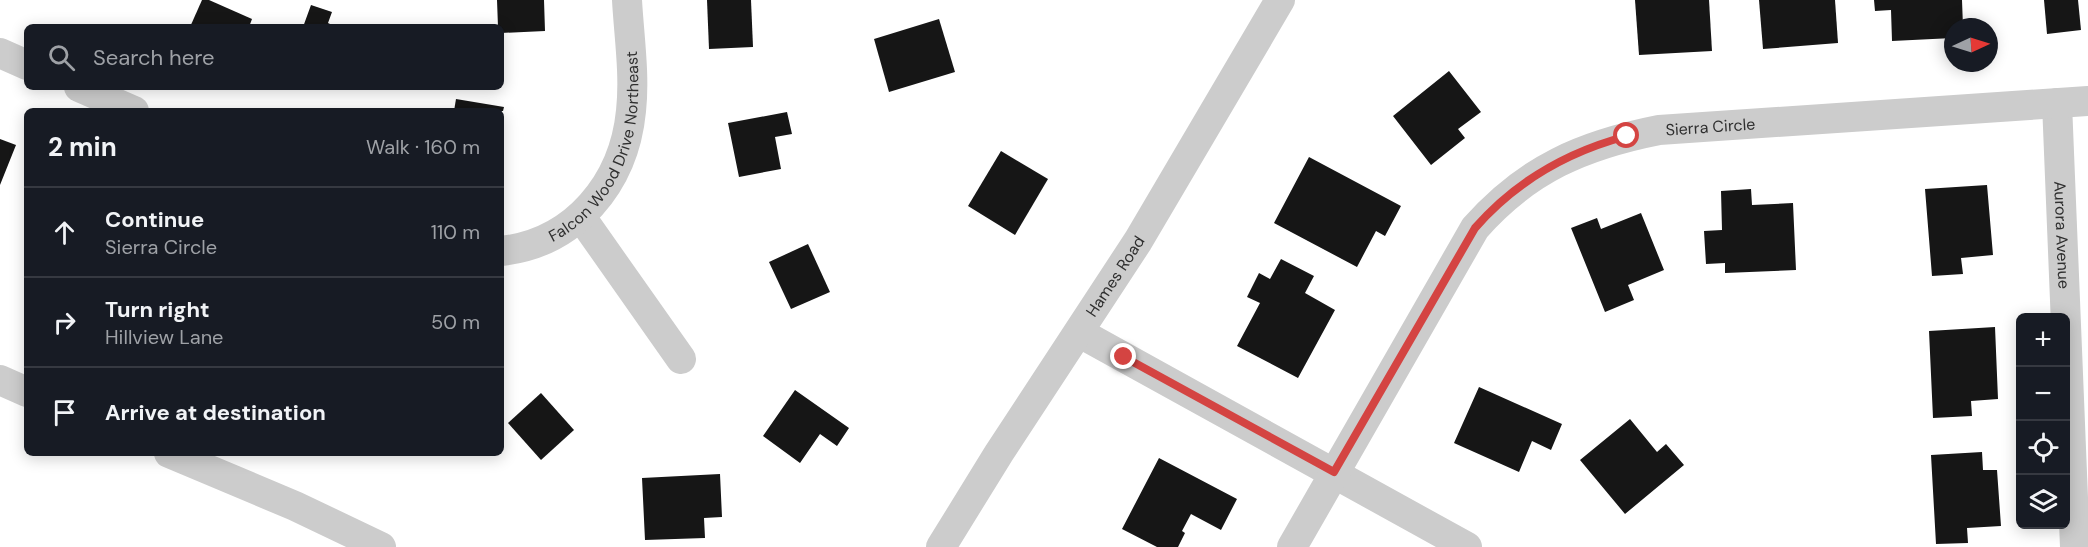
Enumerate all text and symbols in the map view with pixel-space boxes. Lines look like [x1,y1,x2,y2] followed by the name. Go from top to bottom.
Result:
[1944,18,1998,72] north arrow
[24,24,504,90] search box
[45,41,78,74] icon: search
[93,43,214,72] text: Search here
[545,50,643,247] street label: Falcon Wood Drive Northeast
[1665,114,1756,141] street label: Sierra Circle
[1613,122,1639,148] route start
[48,130,117,164] text: 2 min
[366,134,480,160] text: Walk · 160 m
[2049,180,2075,289] street label: Aurora Avenue
[105,205,204,234] text: Continue
[48,216,81,249] icon: ahead
[431,219,480,245] text: 110 m
[1081,232,1150,321] street label: Hames Road
[105,234,217,260] text: Sierra Circle
[105,295,210,324] text: Turn right
[48,306,81,339] icon: right
[431,309,480,335] text: 50 m
[2016,313,2070,529] map controls
[2016,313,2070,367] button: +
[105,324,223,350] text: Hillview Lane
[1110,343,1136,369] route end
[2016,367,2070,421] button: −
[48,396,81,429] icon: arrive
[105,398,326,427] text: Arrive at destination
[2016,421,2070,475] button: locate
[2016,475,2070,529] button: layers

